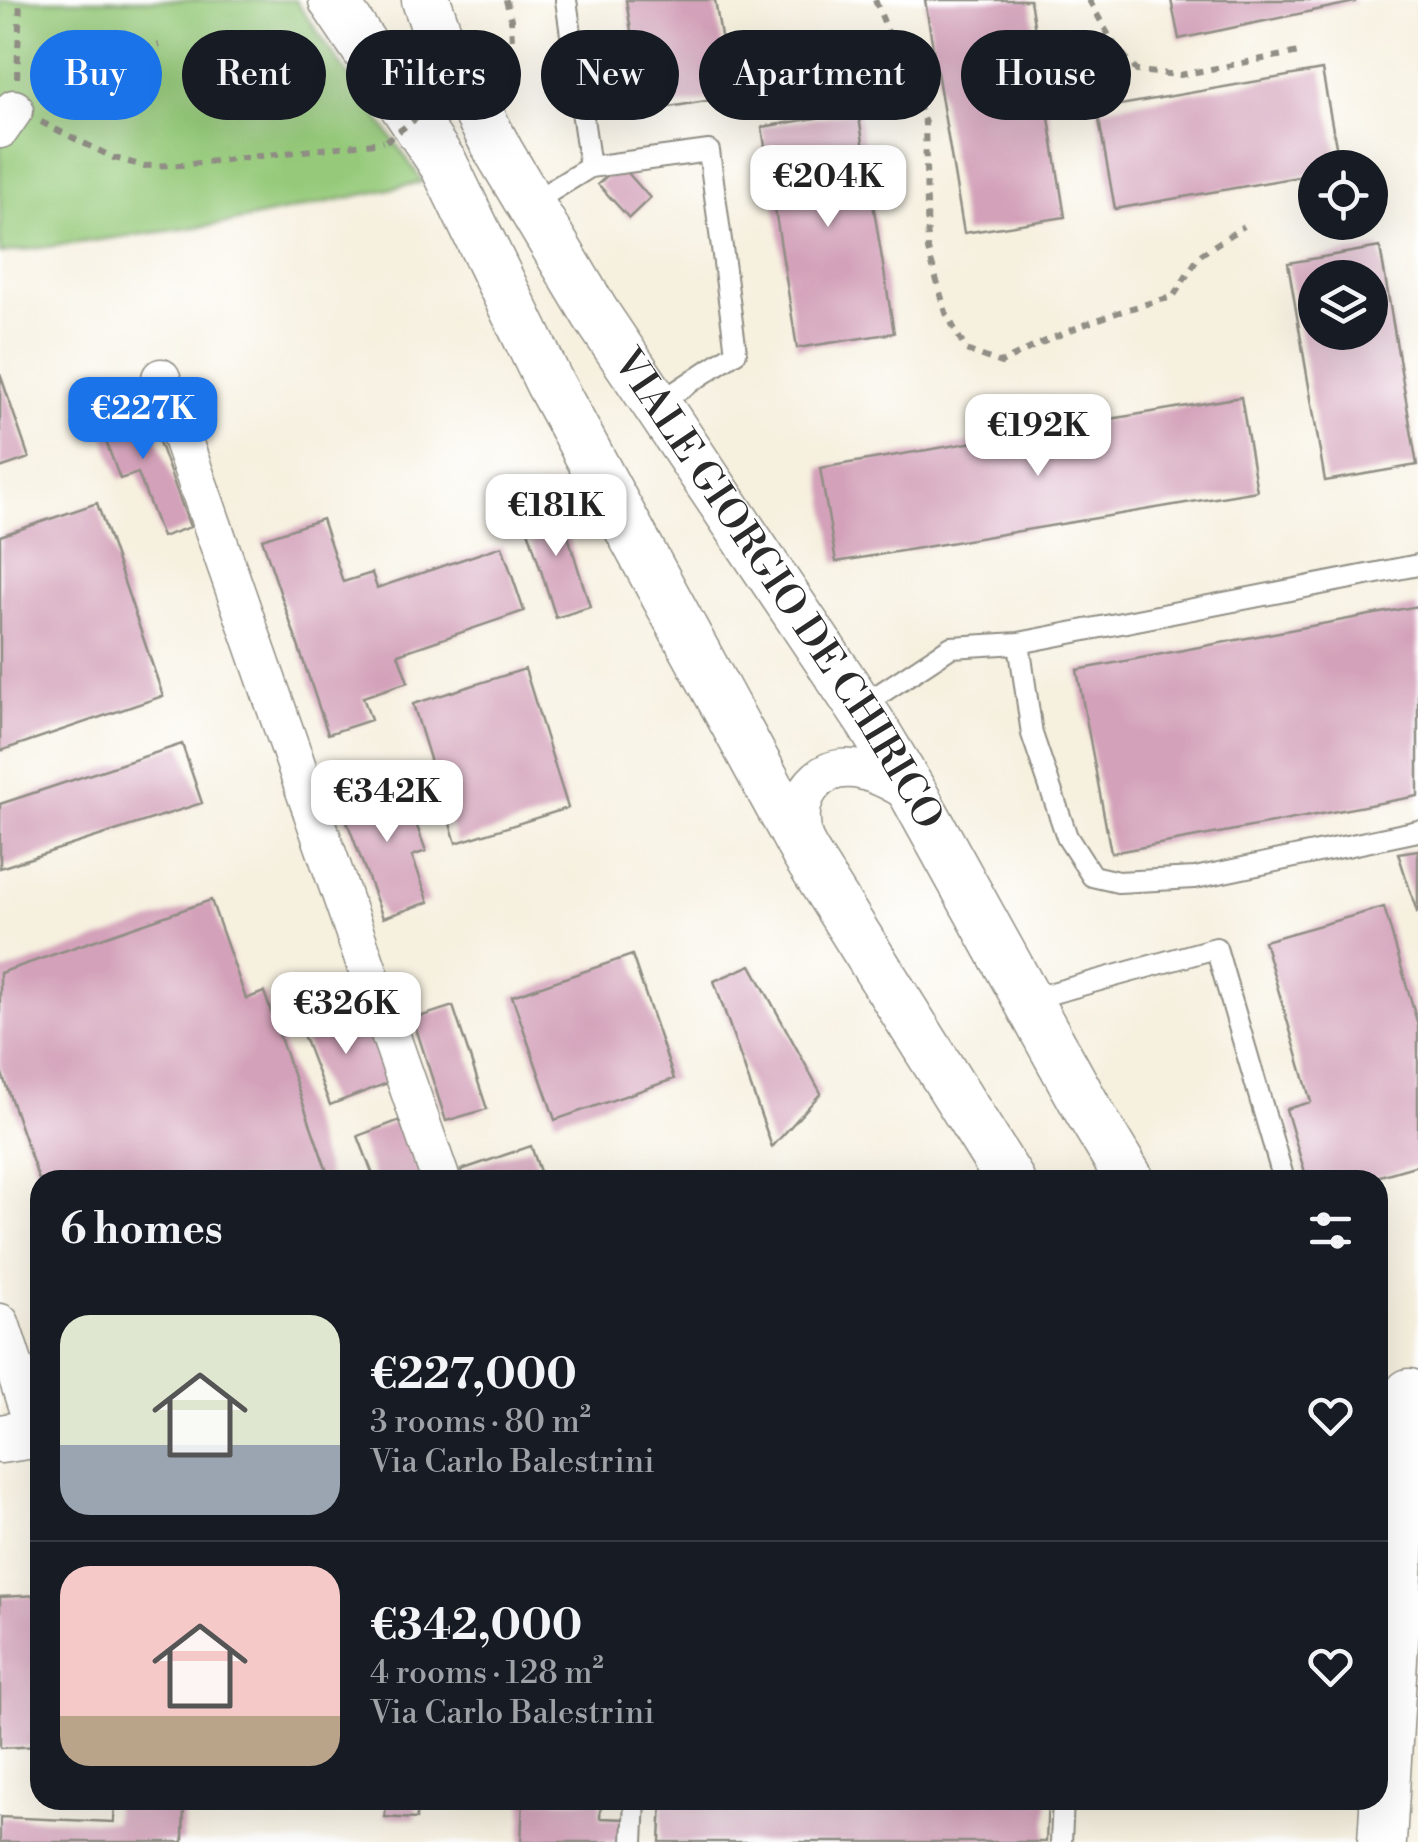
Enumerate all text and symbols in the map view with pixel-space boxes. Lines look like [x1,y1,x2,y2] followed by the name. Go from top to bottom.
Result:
[30,30,162,120] chip: Buy
[182,30,326,120] chip: Rent
[346,30,521,120] chip: Filters
[541,30,679,120] chip: New
[699,30,941,120] chip: Apartment
[961,30,1131,120] chip: House
[758,145,898,230] pin: €204K
[1298,150,1388,350] map controls
[1298,150,1388,240] button: locate
[772,157,884,197] text: €204K
[1298,260,1388,350] button: layers
[601,339,953,838] street label: VIALE GIORGIO DE CHIRICO
[73,377,213,462] pin: €227K
[90,389,196,429] text: €227K
[968,394,1108,479] pin: €192K
[987,406,1089,446] text: €192K
[486,474,626,559] pin: €181K
[508,486,604,526] text: €181K
[317,760,457,845] pin: €342K
[333,772,441,812] text: €342K
[276,972,416,1057] pin: €326K
[293,984,399,1024] text: €326K
[1303,1203,1358,1258] icon: filters
[60,1204,223,1257] text: 6 homes
[370,1349,577,1402] text: €227,000
[140,1355,260,1475] icon: home
[1303,1388,1358,1443] icon: heart
[370,1402,591,1442] text: 3 rooms · 80 m²
[370,1442,655,1482] text: Via Carlo Balestrini
[370,1600,582,1653] text: €342,000
[140,1606,260,1726] icon: home
[1303,1639,1358,1694] icon: heart
[370,1653,604,1693] text: 4 rooms · 128 m²
[370,1693,655,1733] text: Via Carlo Balestrini

